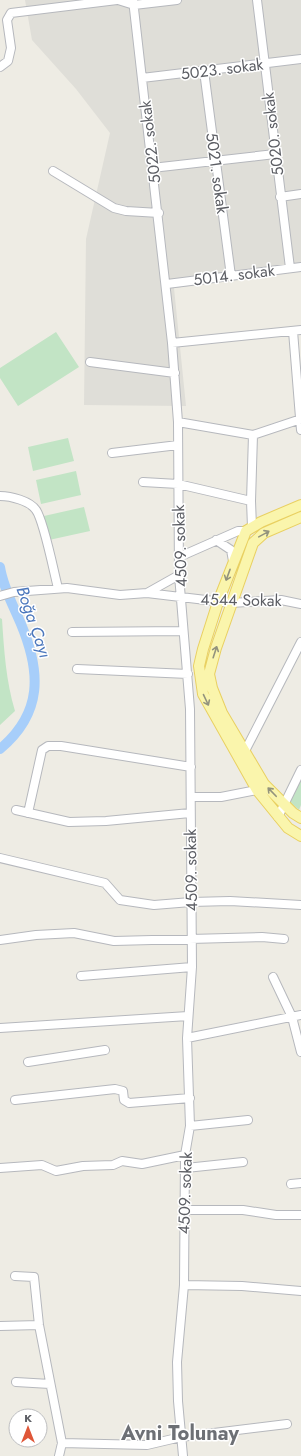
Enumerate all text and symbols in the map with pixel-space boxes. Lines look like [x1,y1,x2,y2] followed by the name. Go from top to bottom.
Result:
[180,52,265,85] street label: 5023. sokak
[256,90,290,177] street label: 5020. sokak
[133,98,166,185] street label: 5022. sokak
[200,131,234,216] street label: 5021. sokak
[192,258,277,291] street label: 5014. sokak
[167,503,193,588] street label: 4509. sokak
[258,530,270,537] one-way arrow
[223,569,231,581] one-way arrow
[11,583,57,661] water label: Boğa Çayı
[200,588,283,612] street label: 4544 Sokak
[211,646,219,658] one-way arrow
[203,694,210,706] one-way arrow
[267,787,277,797] one-way arrow
[179,828,203,911] street label: 4509. sokak
[172,1150,198,1235] street label: 4509. sokak
[8,1408,48,1448] north arrow
[24,1410,32,1426] text: K
[120,1419,239,1448] district label: Avni Tolunay

